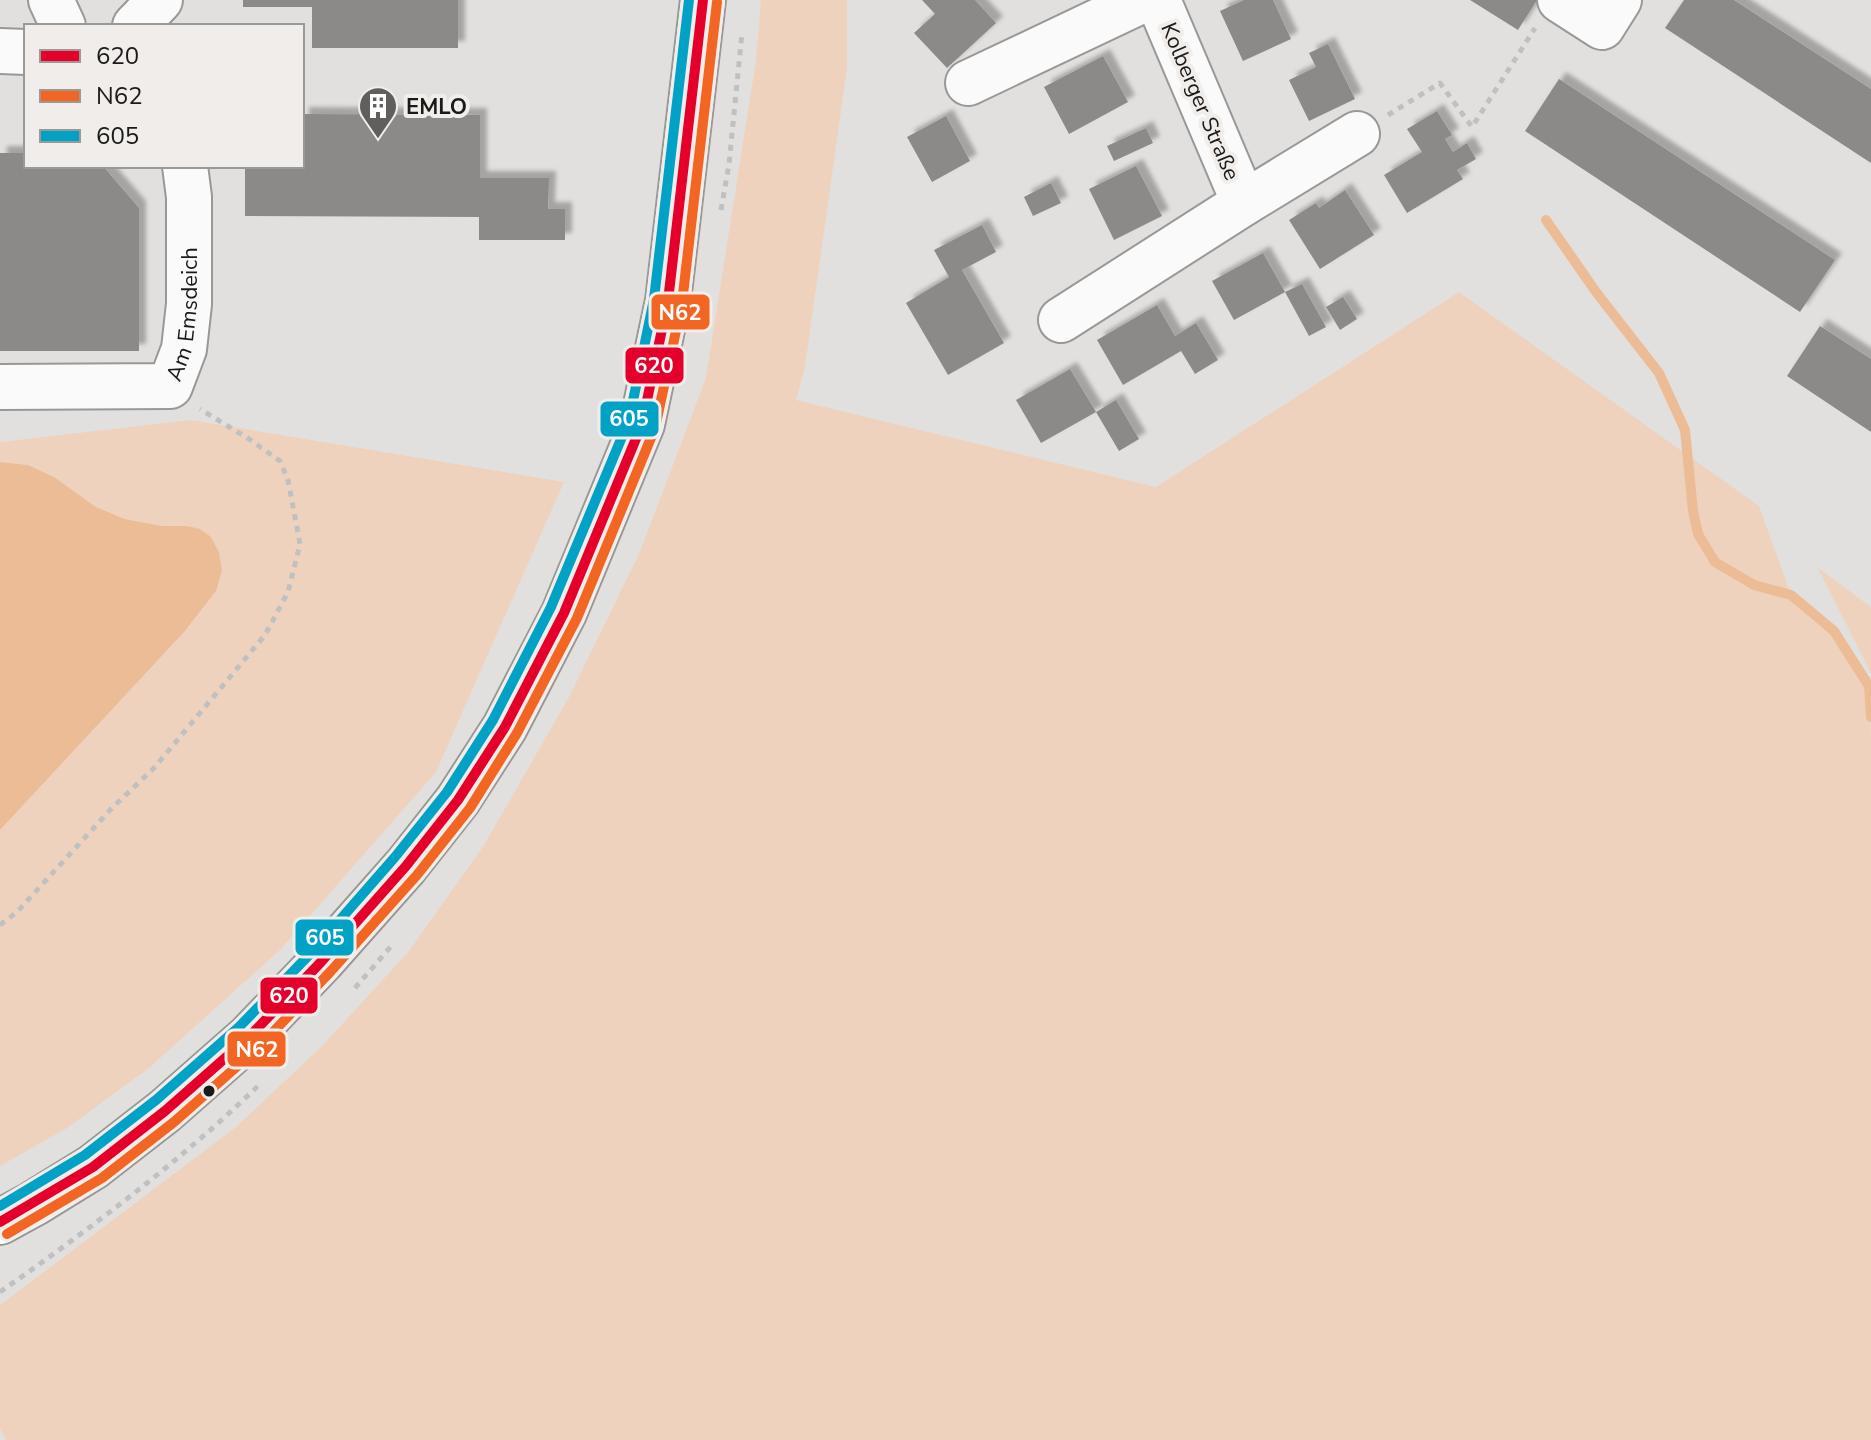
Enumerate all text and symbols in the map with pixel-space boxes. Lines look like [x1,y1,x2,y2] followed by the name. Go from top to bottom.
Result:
[1153,18,1247,185] street label: Kolberger Straße
[24,24,304,168] legend
[96,40,139,72] text: 620
[96,80,143,112] text: N62
[357,85,399,140] building icon: EMLO
[406,92,467,122] place label: EMLO
[96,120,139,152] text: 605
[159,247,205,386] street label: Am Emsdeich
[650,293,711,331] line badge: N62
[659,298,701,328] text: N62
[624,346,685,385] line badge: 620
[634,351,674,381] text: 620
[599,400,660,438] line badge: 605
[609,404,649,434] text: 605
[294,918,355,957] line badge: 605
[305,923,345,953] text: 605
[259,976,319,1015] line badge: 620
[269,981,309,1011] text: 620
[226,1030,287,1068] line badge: N62
[236,1035,278,1065] text: N62
[201,1083,217,1099] unlabelled marker

